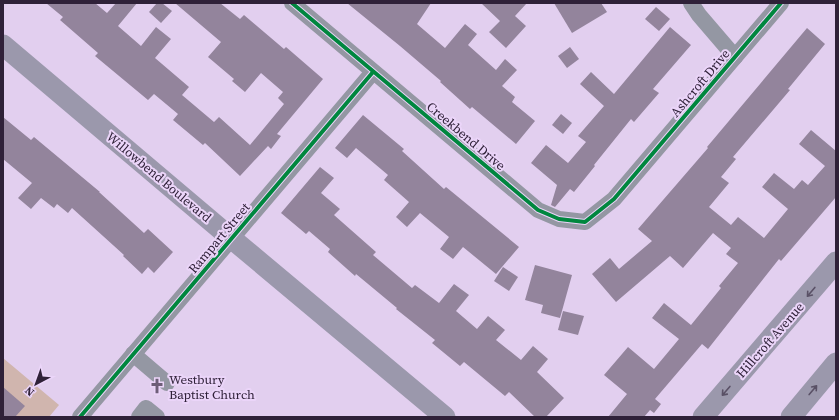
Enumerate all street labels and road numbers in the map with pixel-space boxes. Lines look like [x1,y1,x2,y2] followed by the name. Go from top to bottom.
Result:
[667,45,734,120] street label: Ashcroft Drive
[423,98,509,174] street label: Creekbend Drive
[103,128,215,226] street label: Willowbend Boulevard
[184,199,254,277] street label: Rampart Street
[732,298,808,381] street label: Hillcroft Avenue

